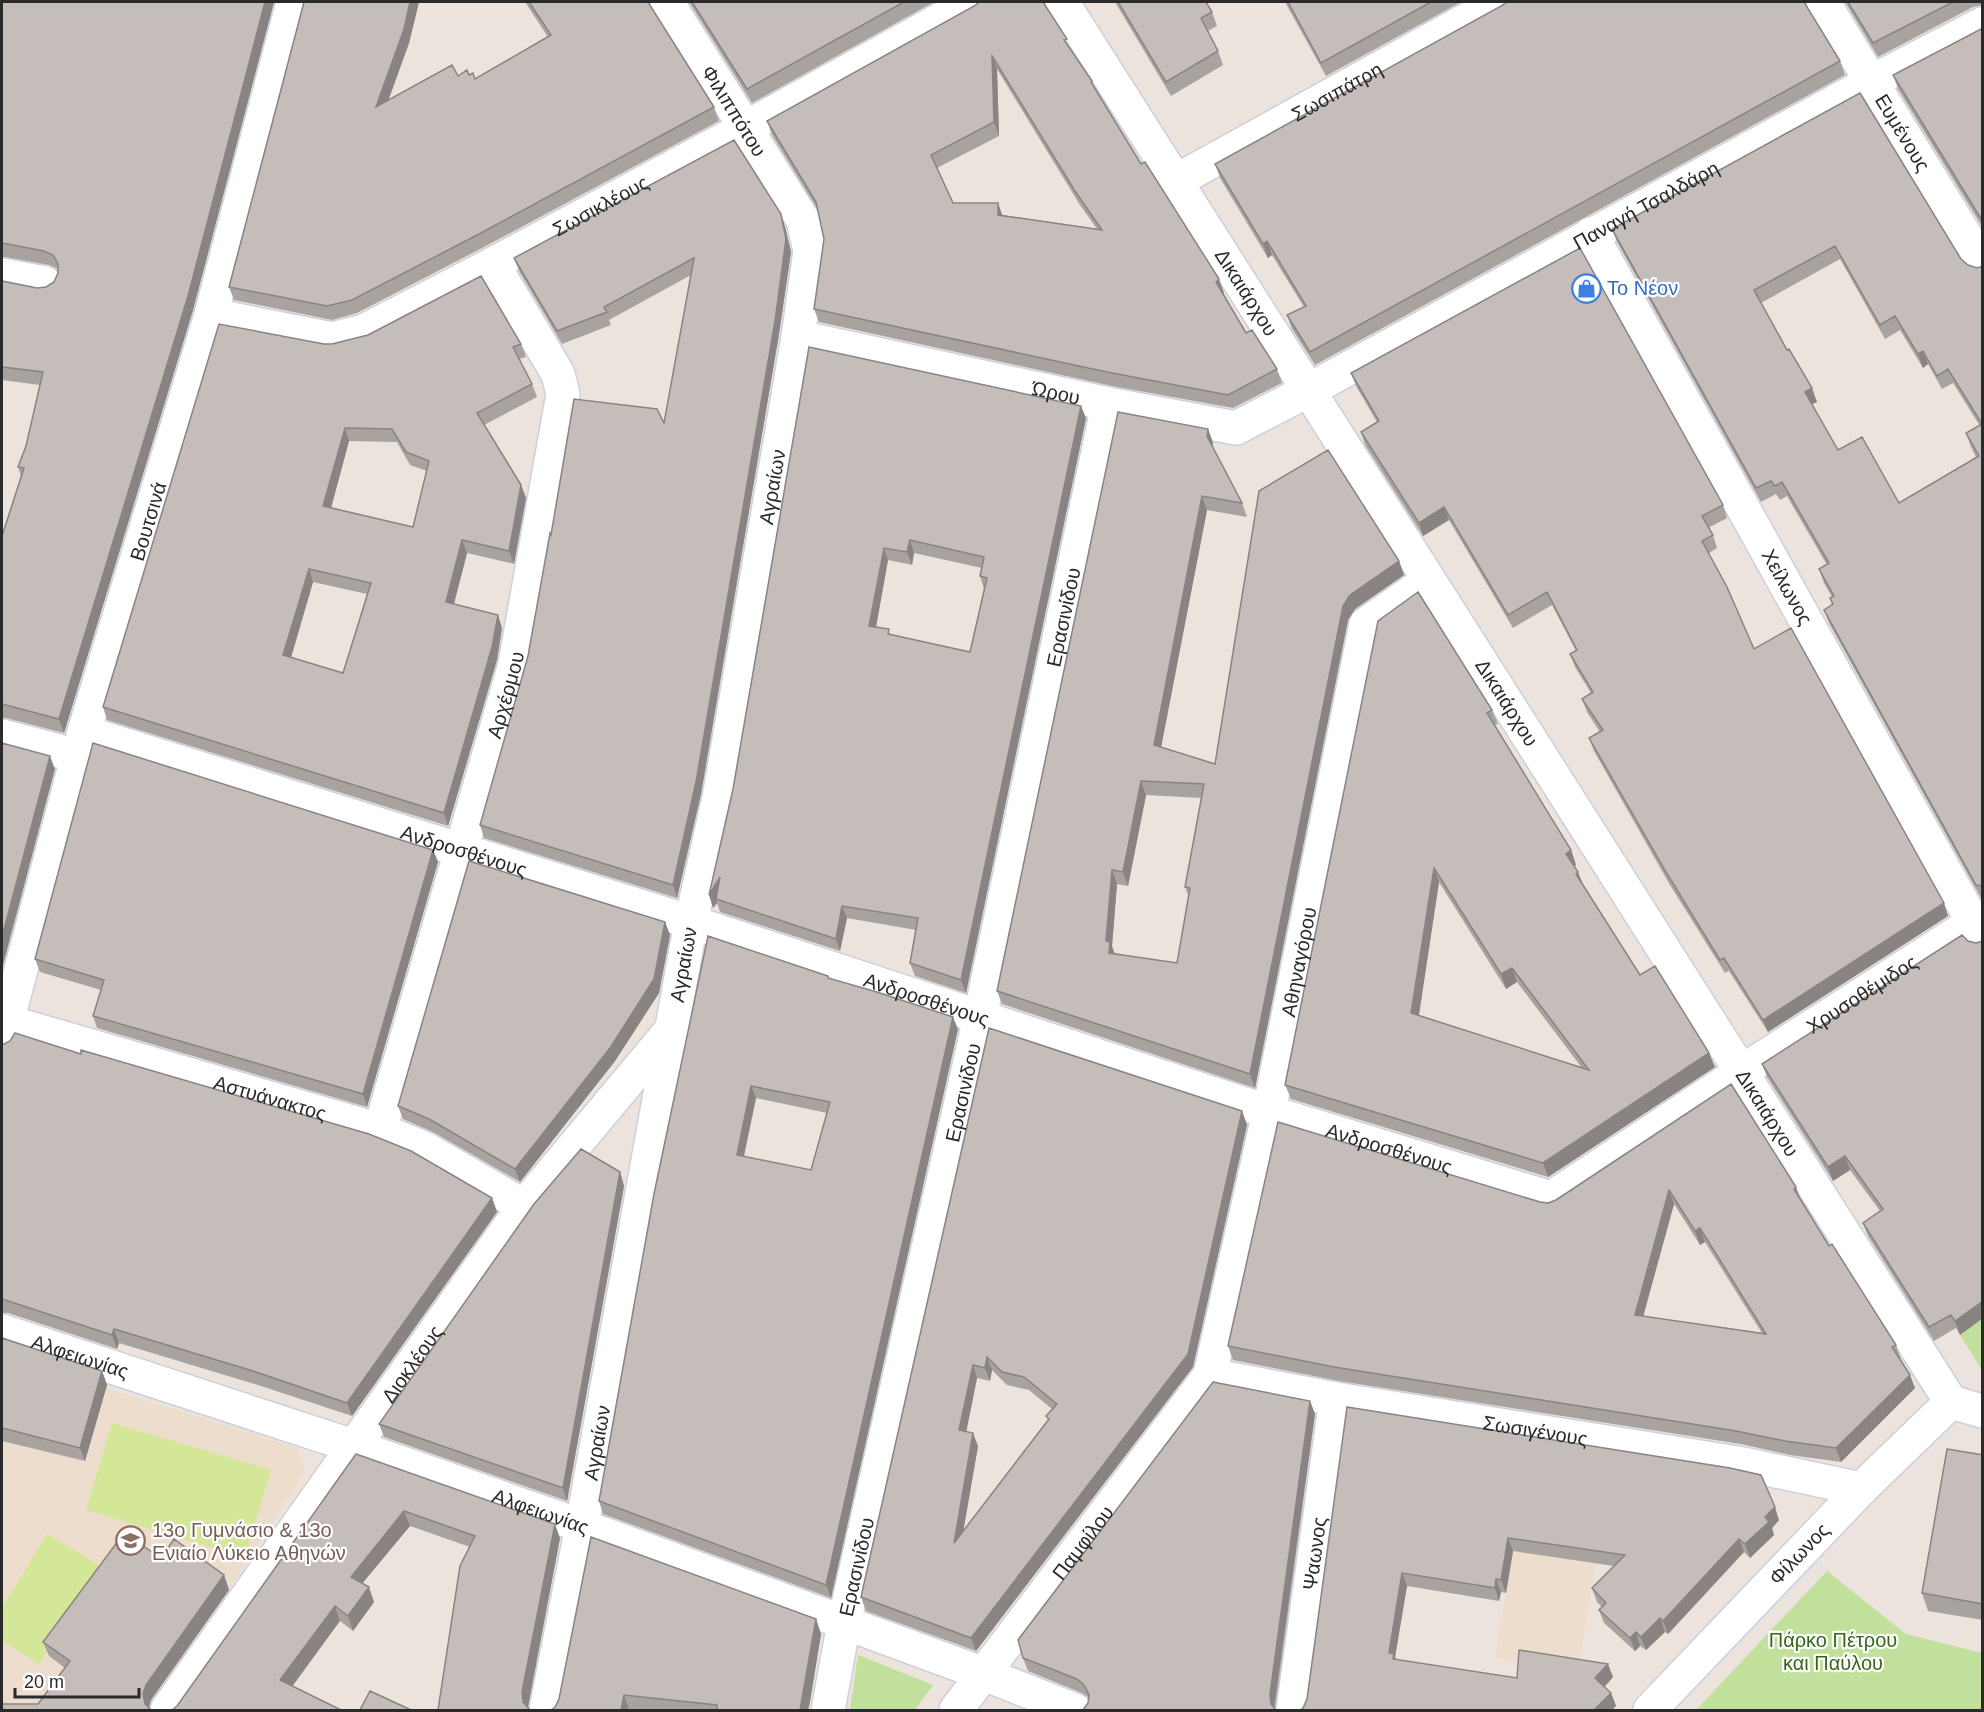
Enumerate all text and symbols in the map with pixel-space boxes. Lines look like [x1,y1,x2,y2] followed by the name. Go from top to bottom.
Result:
[1288,58,1386,126] street label: Σωσιπάτρη
[697,62,771,160] street label: Φιλιππότου
[1871,90,1935,176] street label: Ευμένους
[1569,157,1723,254] street label: Παναγή Τσαλδάρη
[549,171,653,241] street label: Σωσικλέους
[1211,245,1282,340] street label: Δικαιάρχου
[1570,272,1602,304] shop icon: Το Νέον
[1607,277,1678,299] place label: Το Νέον
[1029,377,1082,409] street label: Ώρου
[755,448,790,526] street label: Αγραίων
[126,479,171,563] street label: Βουτσινά
[1757,546,1817,629] street label: Χείλωνος
[1042,566,1085,669] street label: Ερασινίδου
[483,650,528,741] street label: Αρχέρμου
[1471,655,1543,750] street label: Δικαιάρχου
[398,821,530,881] street label: Ανδροσθένους
[1277,905,1321,1019] street label: Αθηναγόρου
[666,925,701,1004] street label: Αγραίων
[1802,950,1922,1038] street label: Χρυσοθέμιδος
[861,969,992,1030] street label: Ανδροσθένους
[941,1041,985,1144] street label: Ερασινίδου
[1732,1065,1803,1160] street label: Δικαιάρχου
[211,1071,329,1125] street label: Αστυάνακτος
[1323,1119,1455,1178] street label: Ανδροσθένους
[377,1321,447,1407] street label: Διοκλέους
[29,1330,131,1383] street label: Αλφειωνίας
[579,1403,615,1482] street label: Αγραίων
[1481,1412,1589,1450] street label: Σωσιγένους
[489,1485,592,1539] street label: Αλφειωνίας
[1048,1501,1118,1584] street label: Παμφίλου
[835,1515,878,1618] street label: Ερασινίδου
[1299,1515,1331,1592] street label: Ψαωνος
[1765,1518,1834,1589] street label: Φίλωνος
[152,1519,346,1564] place label: 13ο Γυμνάσιο & 13ο Ενιαίο Λύκειο Αθηνών
[115,1525,147,1557] school or university icon: 13ο Γυμνάσιο & 13ο Ενιαίο Λύκειο Αθηνών
[1769,1629,1897,1674] park label: Πάρκο Πέτρου και Παύλου
[15,1661,140,1699] scale bar
[24,1672,64,1692] text: 20 m

